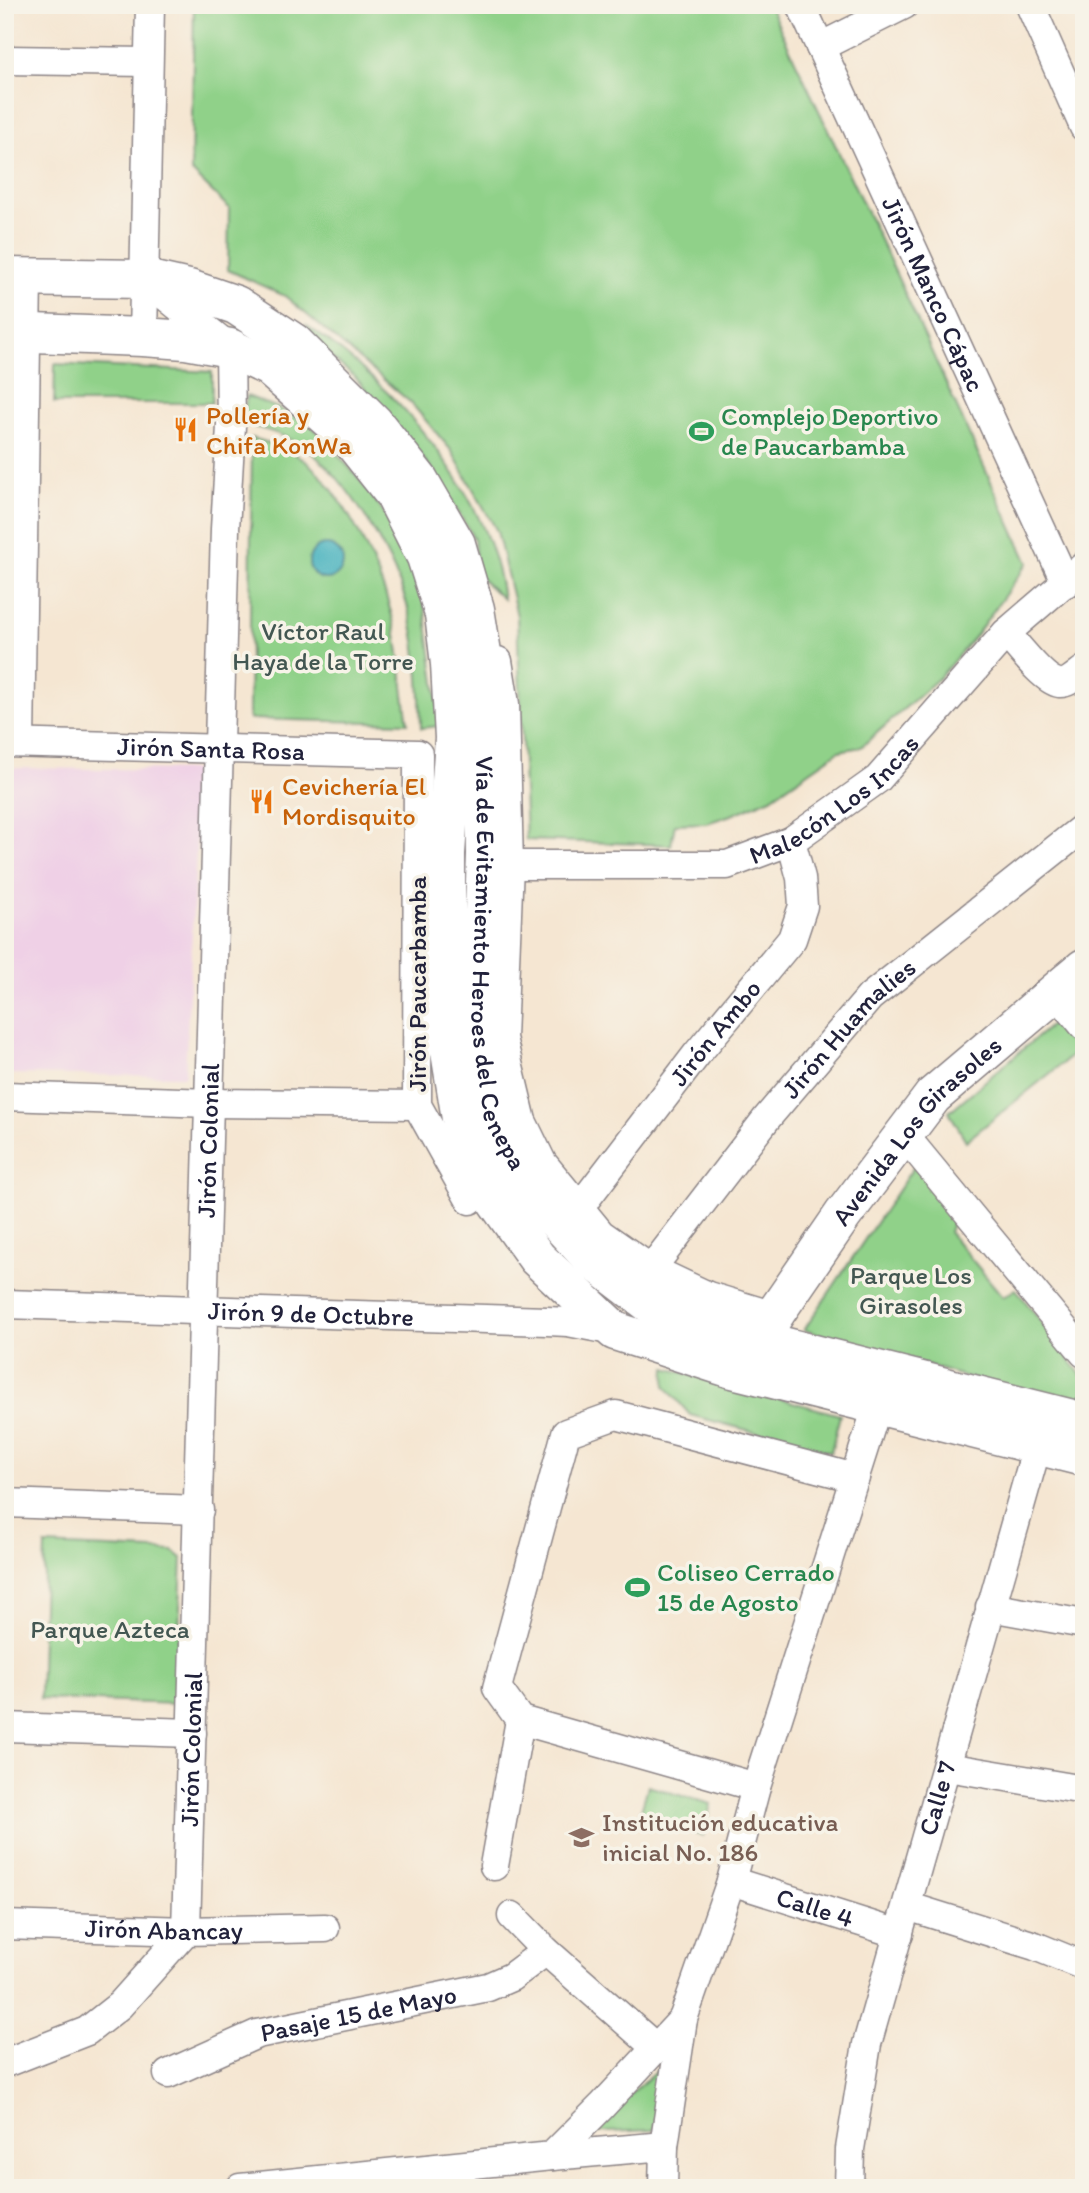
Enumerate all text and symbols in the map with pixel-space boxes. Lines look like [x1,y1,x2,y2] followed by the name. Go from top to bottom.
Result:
[875,191,992,397] street label: Jirón Manco Cápac
[206,399,352,461] place label: Pollería y Chifa KonWa
[721,400,939,462] place label: Complejo Deportivo de Paucarbamba
[172,416,200,444] restaurant icon: Pollería y Chifa KonWa
[687,417,715,445] sports icon: Complejo Deportivo de Paucarbamba
[232,615,414,677] park label: Víctor Raul Haya de la Torre
[745,728,926,871] street label: Malecón Los Incas
[117,730,305,767] street label: Jirón Santa Rosa
[464,756,534,1176] street label: Vía de Evitamiento Heroes del Cenepa
[282,770,426,832] place label: Cevichería El Mordisquito
[248,787,276,815] restaurant icon: Cevichería El Mordisquito
[401,875,433,1092] street label: Jirón Paucarbamba
[775,951,922,1105] street label: Jirón Huamalies
[662,973,768,1092] street label: Jirón Ambo
[825,1029,1008,1231] street label: Avenida Los Girasoles
[190,1063,226,1218] street label: Jirón Colonial
[850,1259,972,1321] park label: Parque Los Girasoles
[207,1294,414,1333] street label: Jirón 9 de Octubre
[657,1556,835,1618] place label: Coliseo Cerrado 15 de Agosto
[623,1573,651,1601] sports icon: Coliseo Cerrado 15 de Agosto
[30,1613,190,1645] park label: Parque Azteca
[173,1671,209,1827] street label: Jirón Colonial
[911,1757,963,1839] street label: Calle 7
[602,1806,838,1868] place label: Institución educativa inicial No. 186
[568,1823,596,1851] school or university icon: Institución educativa inicial No. 186
[773,1880,858,1935] street label: Calle 4
[84,1912,243,1947] street label: Jirón Abancay
[257,1978,459,2049] street label: Pasaje 15 de Mayo

